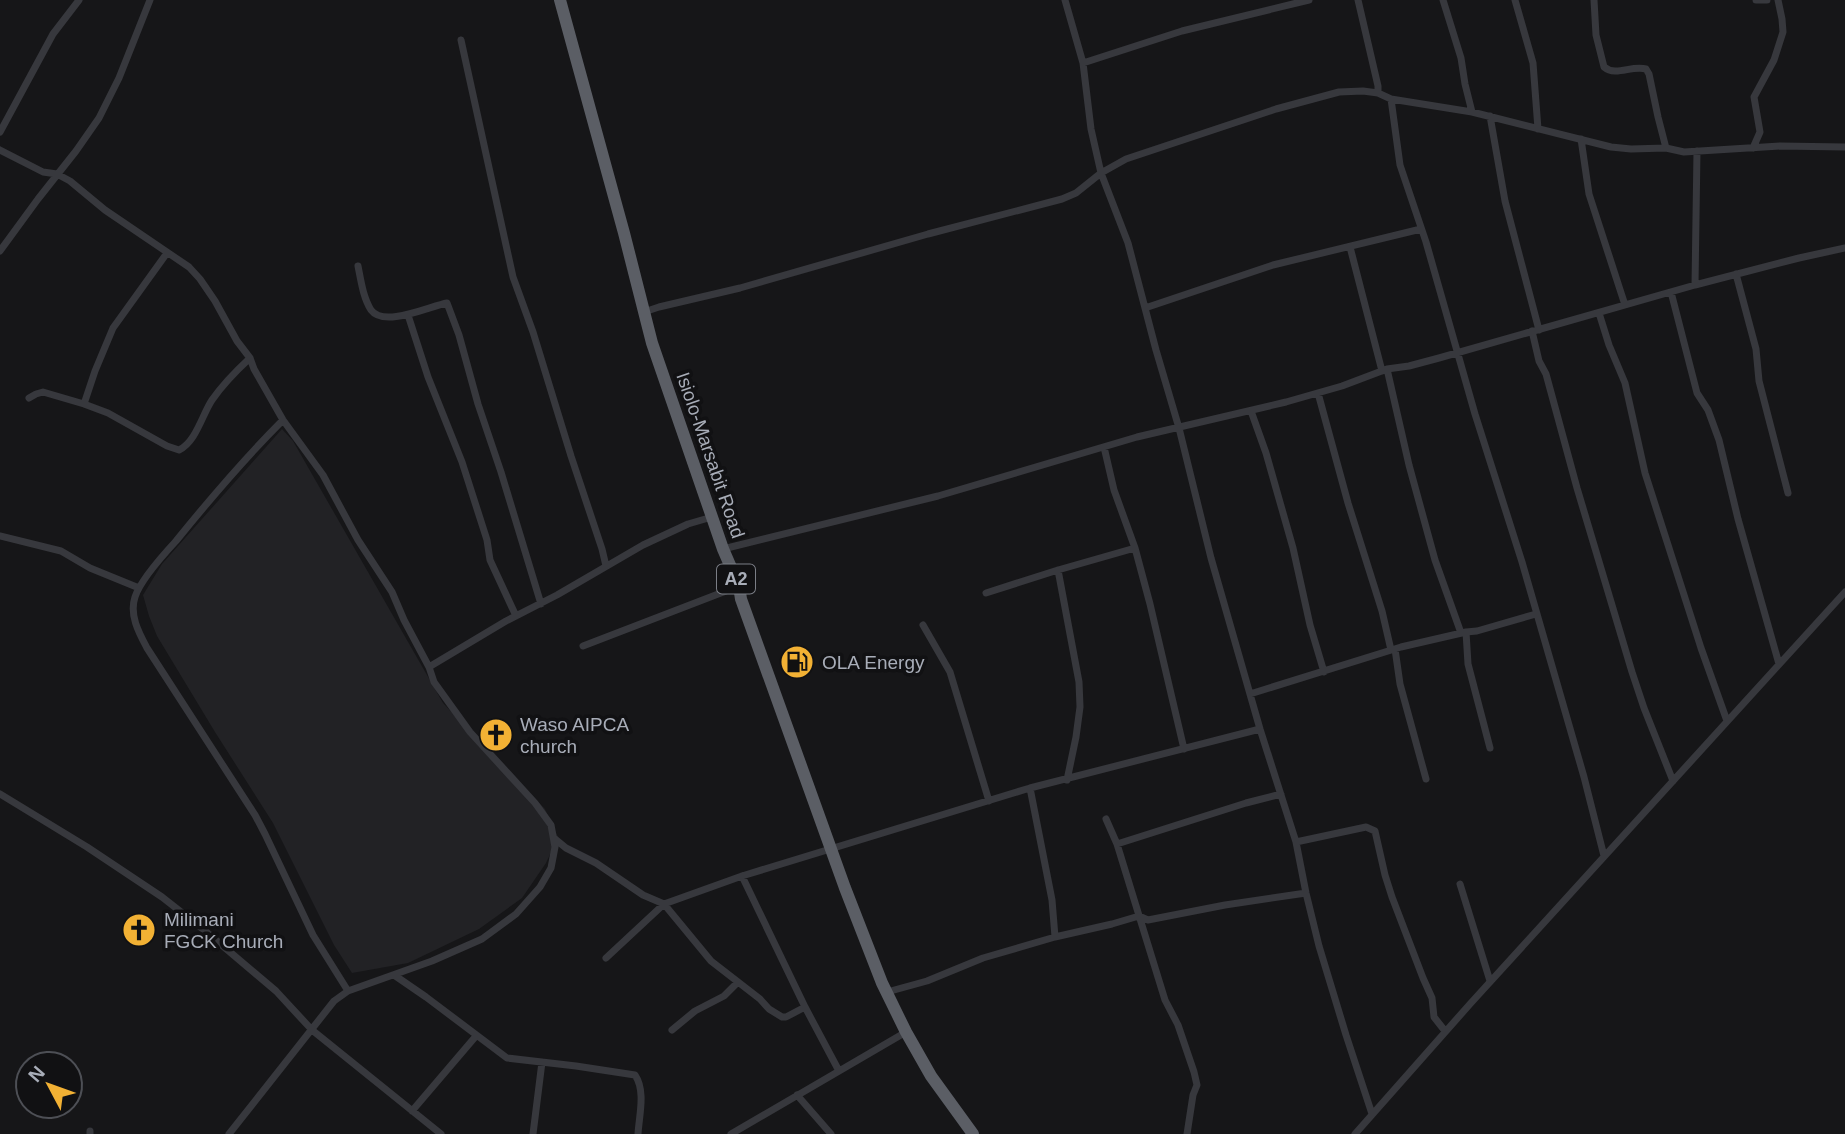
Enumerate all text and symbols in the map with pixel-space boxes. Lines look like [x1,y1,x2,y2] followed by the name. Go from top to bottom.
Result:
[672,369,749,541] street label: Isiolo-Marsabit Road
[717,564,755,594] road number: A2
[778,643,816,681] fuel station icon: OLA Energy
[822,652,925,673] place label: OLA Energy
[520,714,629,757] place label: Waso AIPCA church
[477,716,515,754] church icon: Waso AIPCA church
[164,909,283,952] place label: Milimani FGCK Church
[120,911,158,949] church icon: Milimani FGCK Church
[14,1050,84,1120] north arrow
[24,1062,49,1086] text: N

